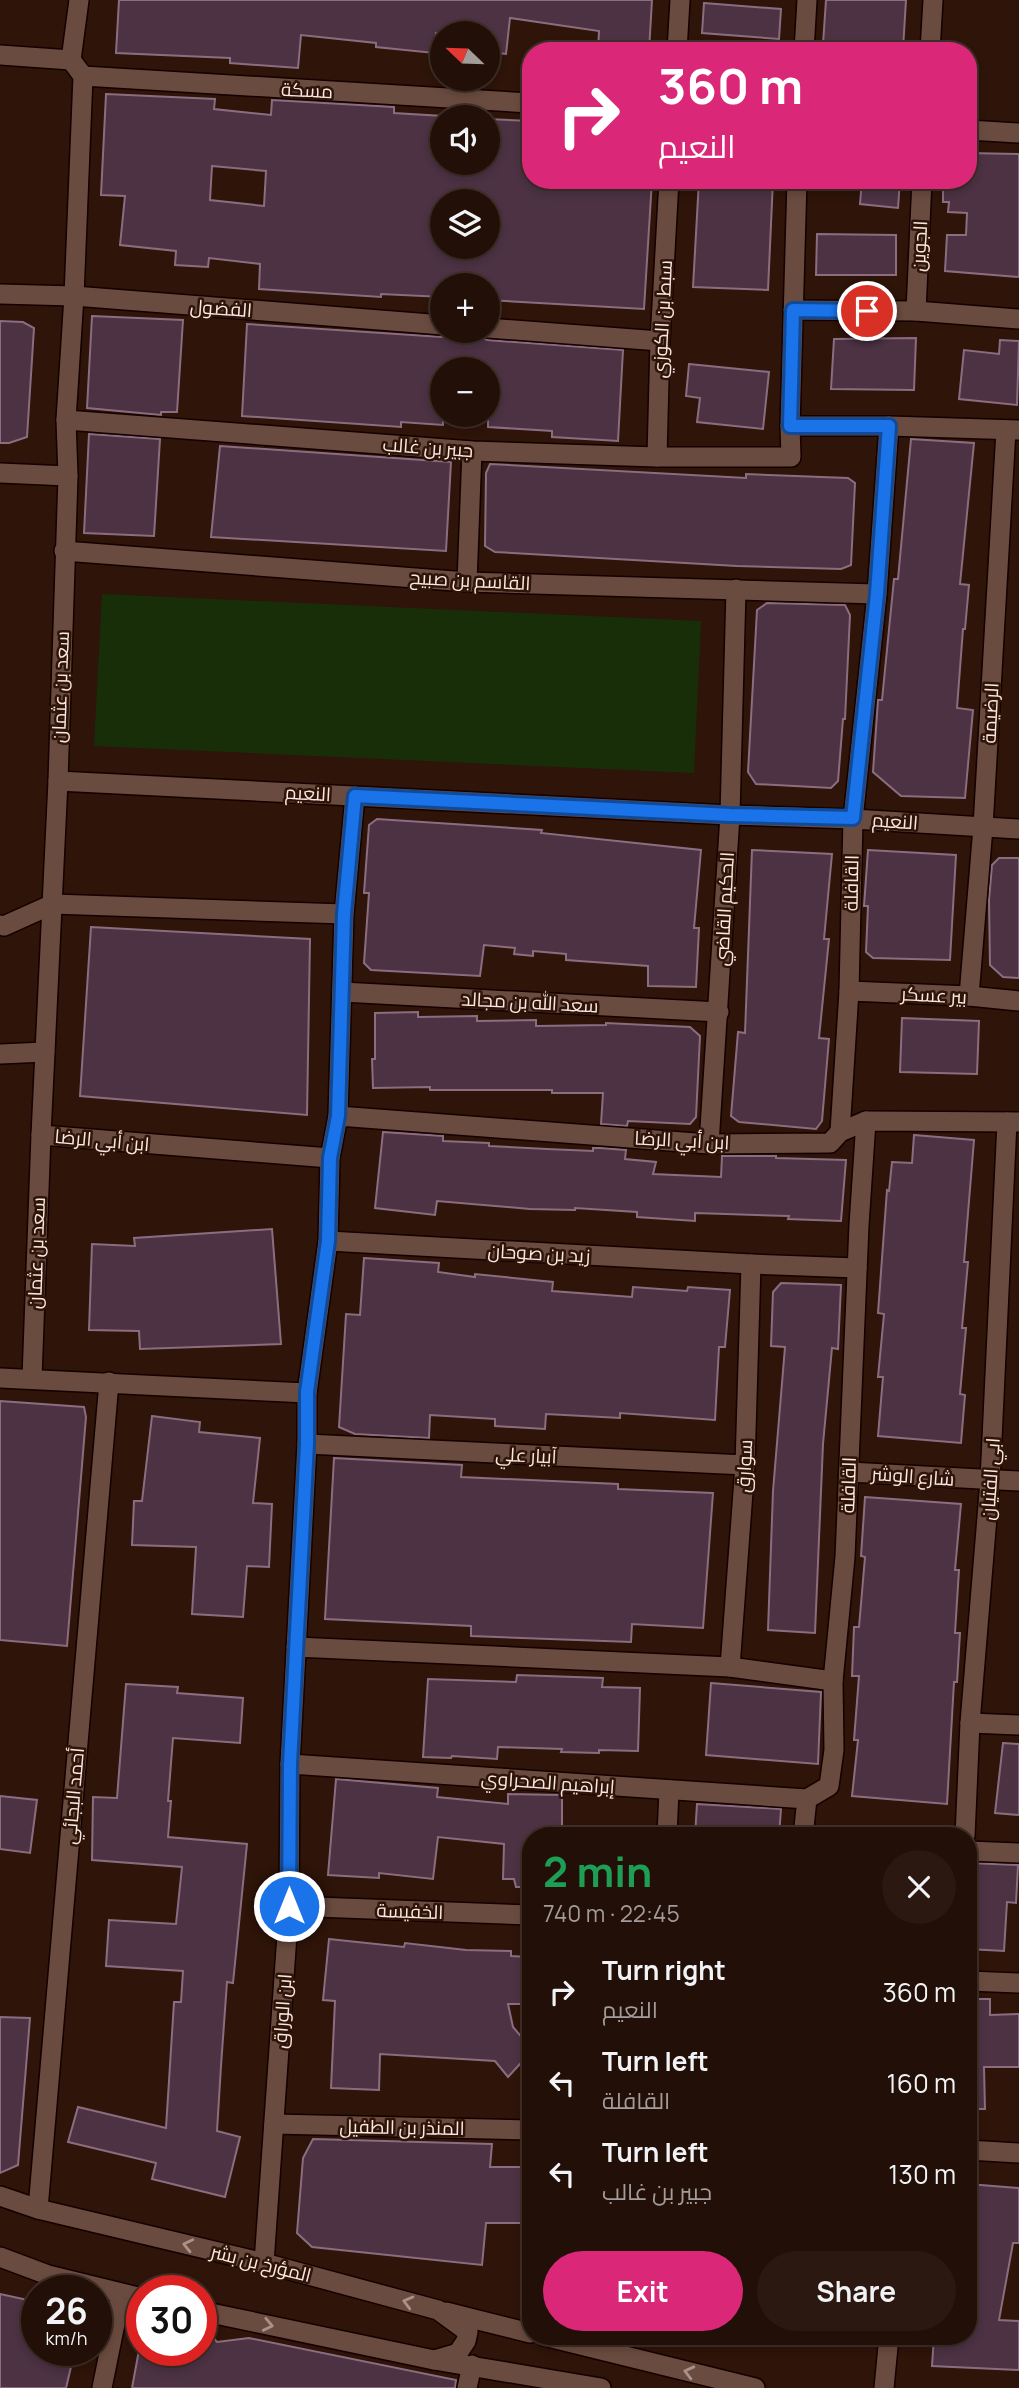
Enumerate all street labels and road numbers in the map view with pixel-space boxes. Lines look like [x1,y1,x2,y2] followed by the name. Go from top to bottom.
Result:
[280,76,334,104] street label: مسكة
[905,220,933,272] street label: الجوين
[646,259,680,379] street label: سبط بن الكوزي
[189,293,253,323] street label: الفضول
[382,431,474,463] street label: جبير بن غالب
[409,564,531,597] street label: القاسم بن صبيح
[45,631,75,743] street label: سعد بن عثمان
[975,682,1005,744] street label: الرضيمة
[284,779,332,808] street label: النعيم
[871,806,919,837] street label: النعيم
[708,851,742,967] street label: الحكيم القاضي
[838,855,864,911] street label: القافلة
[899,980,968,1010] street label: بير عسكر
[461,985,599,1019] street label: سعد الله بن مجالد
[53,1123,151,1159] street label: ابن أبي الرضا
[634,1125,730,1157] street label: ابن أبي الرضا
[21,1197,51,1309] street label: سعد بن عثمان
[487,1237,591,1269] street label: زيد بن صوحان
[974,1437,1008,1521] street label: ابي الفتيان
[730,1439,758,1493] street label: سوارق
[495,1440,557,1472] street label: آبيار علي
[834,1456,862,1514] street label: القافلة
[870,1460,955,1493] street label: شارع الوشر
[56,1746,92,1846] street label: أحمد البجائي
[480,1764,616,1802] street label: إبراهيم الصحراوي
[376,1897,444,1925] street label: الخفيسة
[266,1973,298,2049] street label: ابن الوراق
[339,2113,465,2141] street label: المنذر بن الطفيل
[207,2238,314,2289] street label: المؤرخ بن بشر

